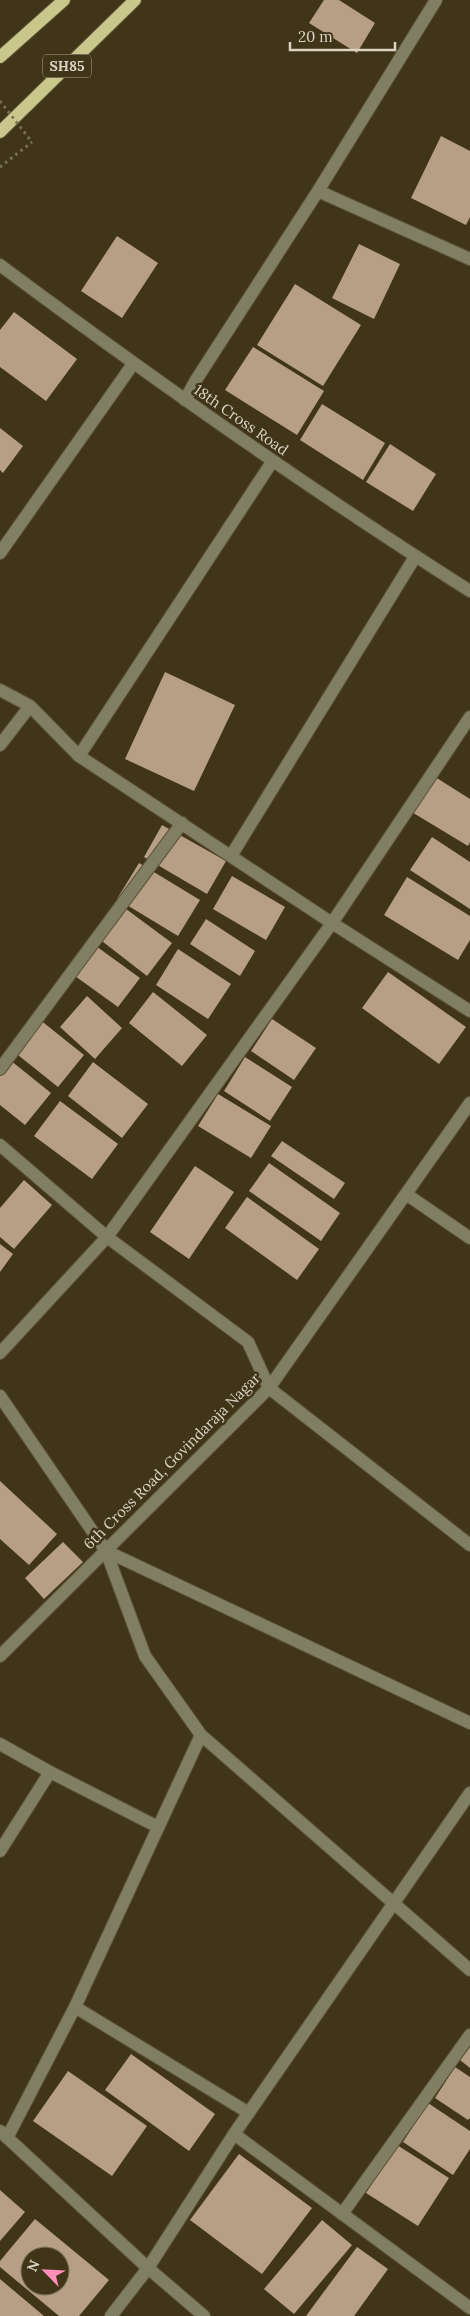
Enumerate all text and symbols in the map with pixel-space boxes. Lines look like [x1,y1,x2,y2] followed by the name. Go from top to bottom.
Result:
[290,20,395,52] scale bar
[298,27,333,46] text: 20 m
[43,54,91,78] road number: SH85
[190,380,292,459] street label: 18th Cross Road
[79,1368,264,1553] street label: 6th Cross Road, Govindaraja Nagar
[20,2246,70,2296] north arrow
[23,2257,44,2274] text: N

